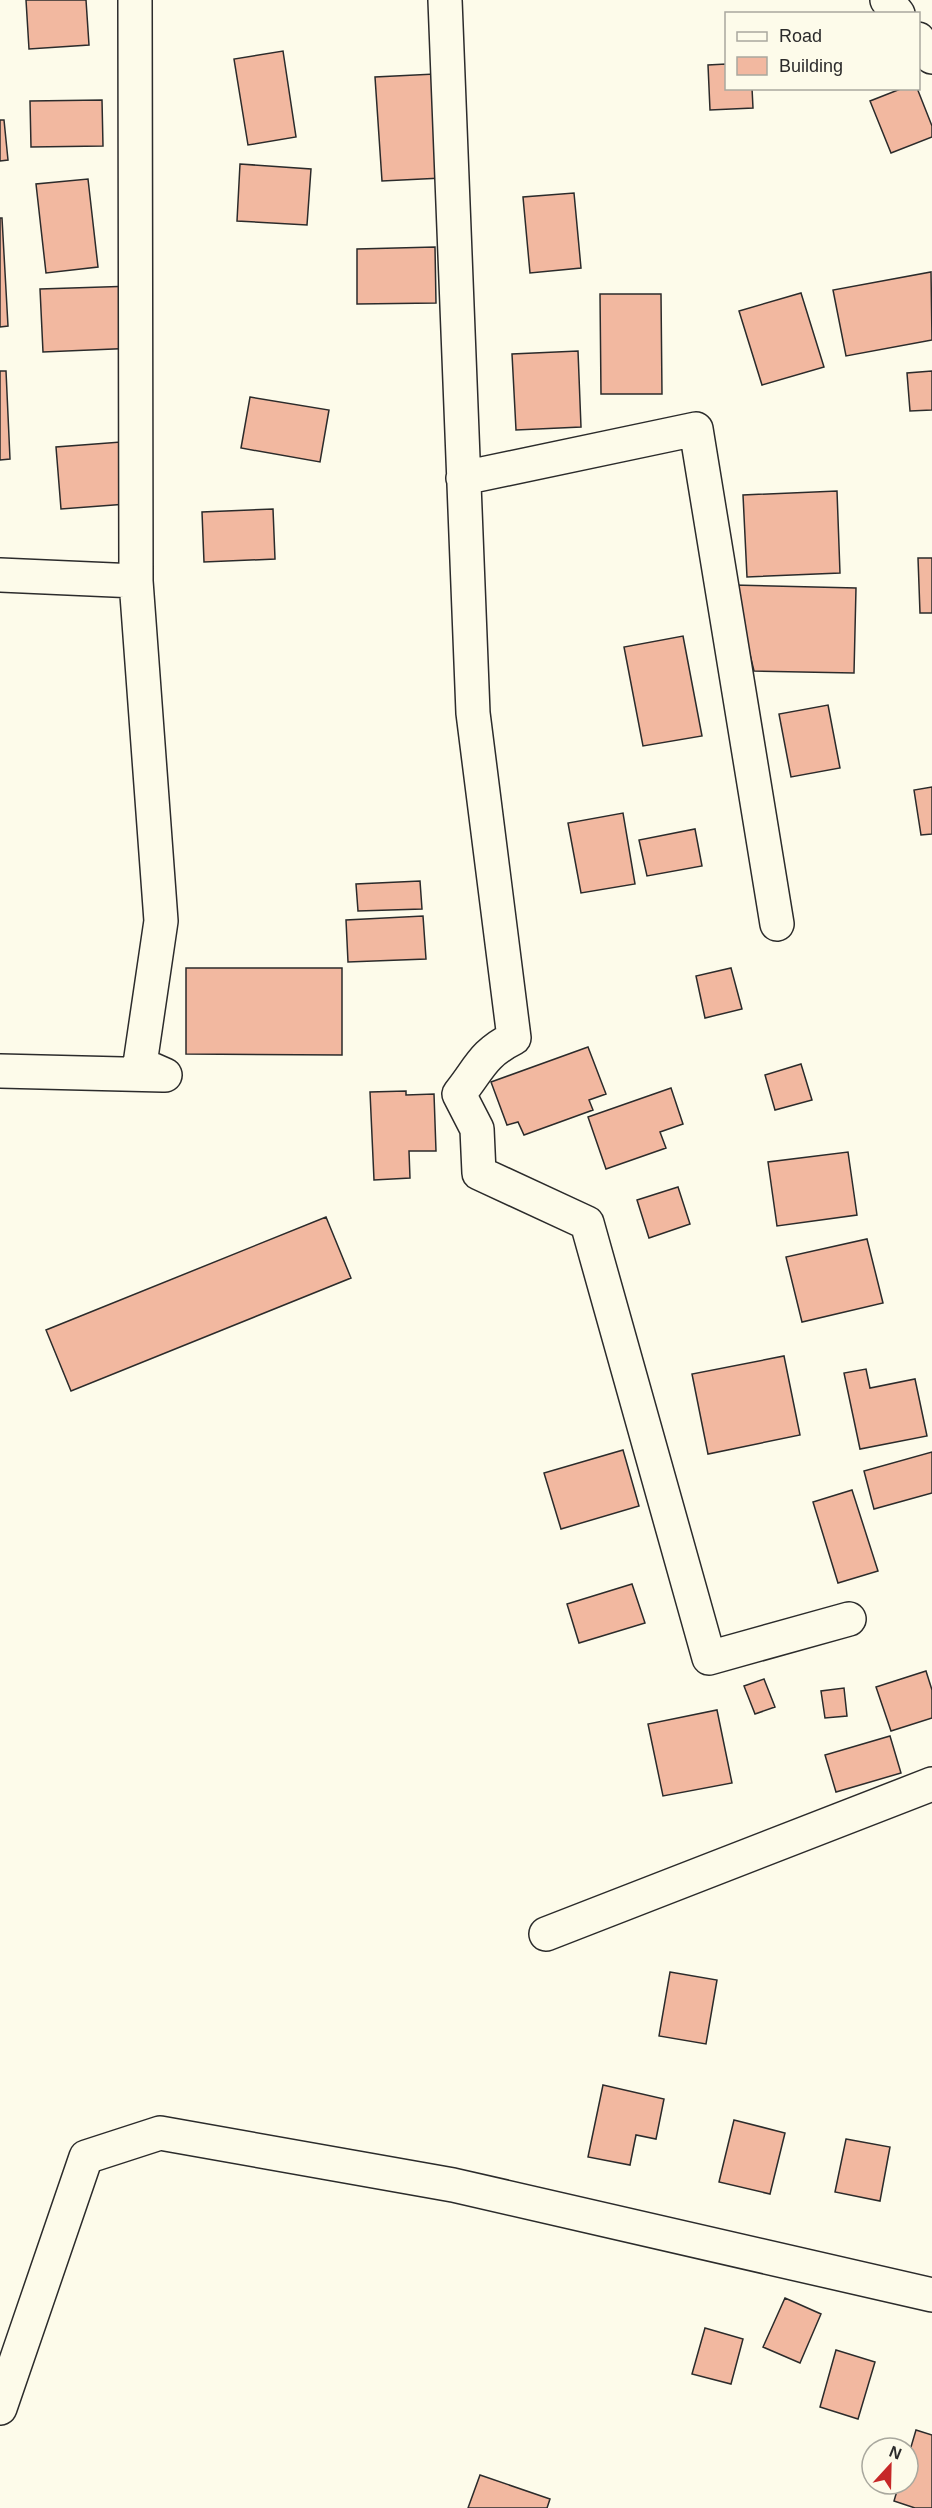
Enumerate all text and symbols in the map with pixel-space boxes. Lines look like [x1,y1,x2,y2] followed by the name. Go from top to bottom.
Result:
[725,12,920,90] legend
[779,26,822,46] text: Road
[779,56,843,76] text: Building
[860,2436,920,2496] north arrow
[887,2443,904,2463] text: N

